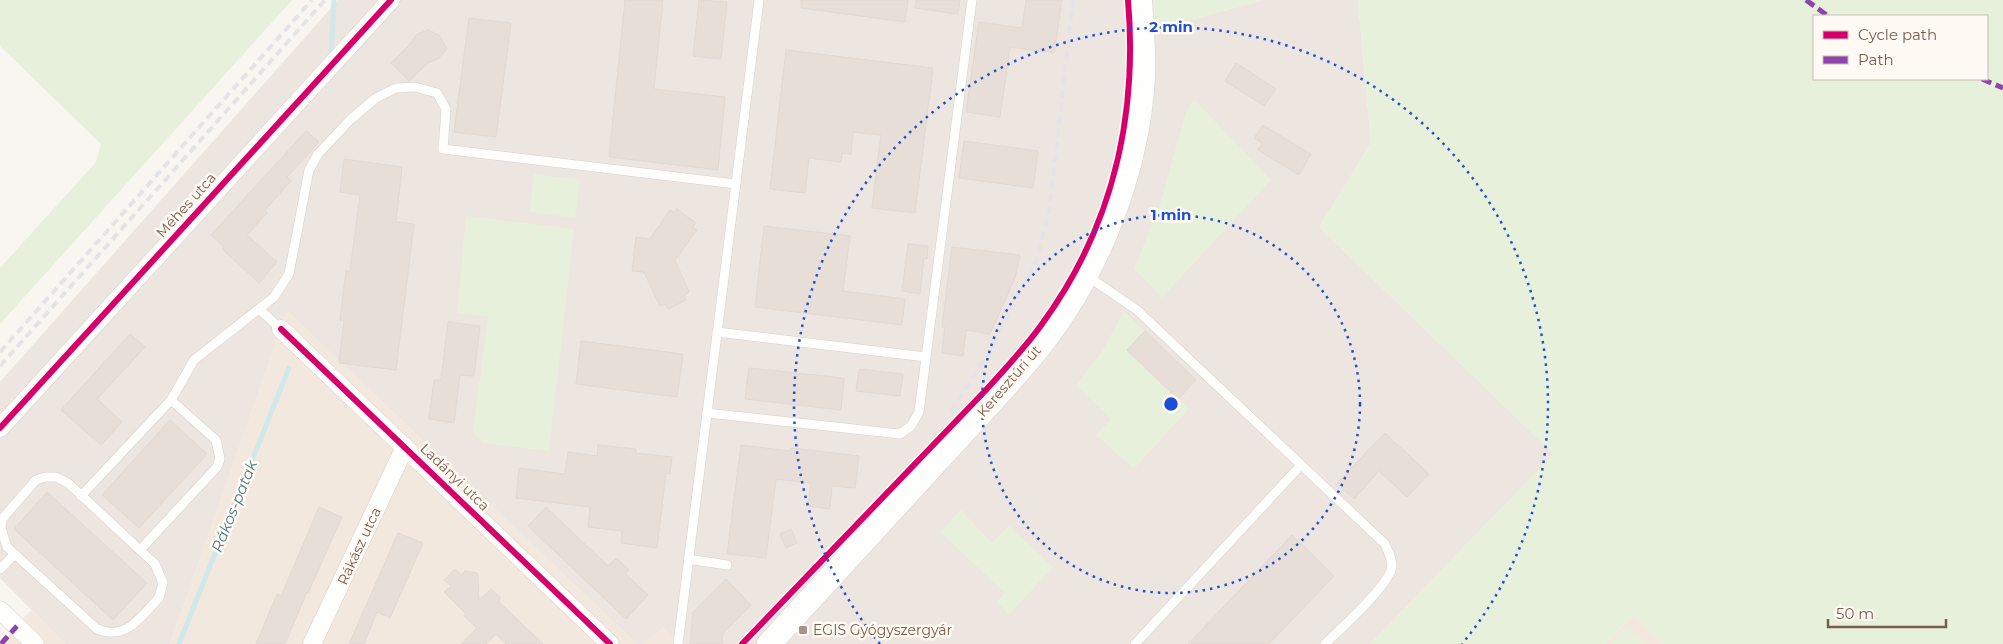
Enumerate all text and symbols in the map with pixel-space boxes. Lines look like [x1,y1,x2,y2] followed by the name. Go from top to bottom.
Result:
[1813,15,1988,80] legend
[1149,17,1193,36] text: 2 min
[1858,25,1937,44] text: Cycle path
[1858,50,1894,69] text: Path
[152,169,220,241] street label: Méhes utca
[1151,205,1191,224] text: 1 min
[973,341,1045,421] street label: Keresztúri út
[1162,395,1180,413] centre of rings
[417,439,493,515] street label: Ladányi utca
[207,456,261,555] water label: Rákos-patak
[333,504,385,588] street label: Rákász utca
[1828,596,1946,628] scale bar
[1836,604,1874,623] text: 50 m
[813,621,953,639] place label: EGIS Gyógyszergyár
[797,624,809,636] marker: EGIS Gyógyszergyár

